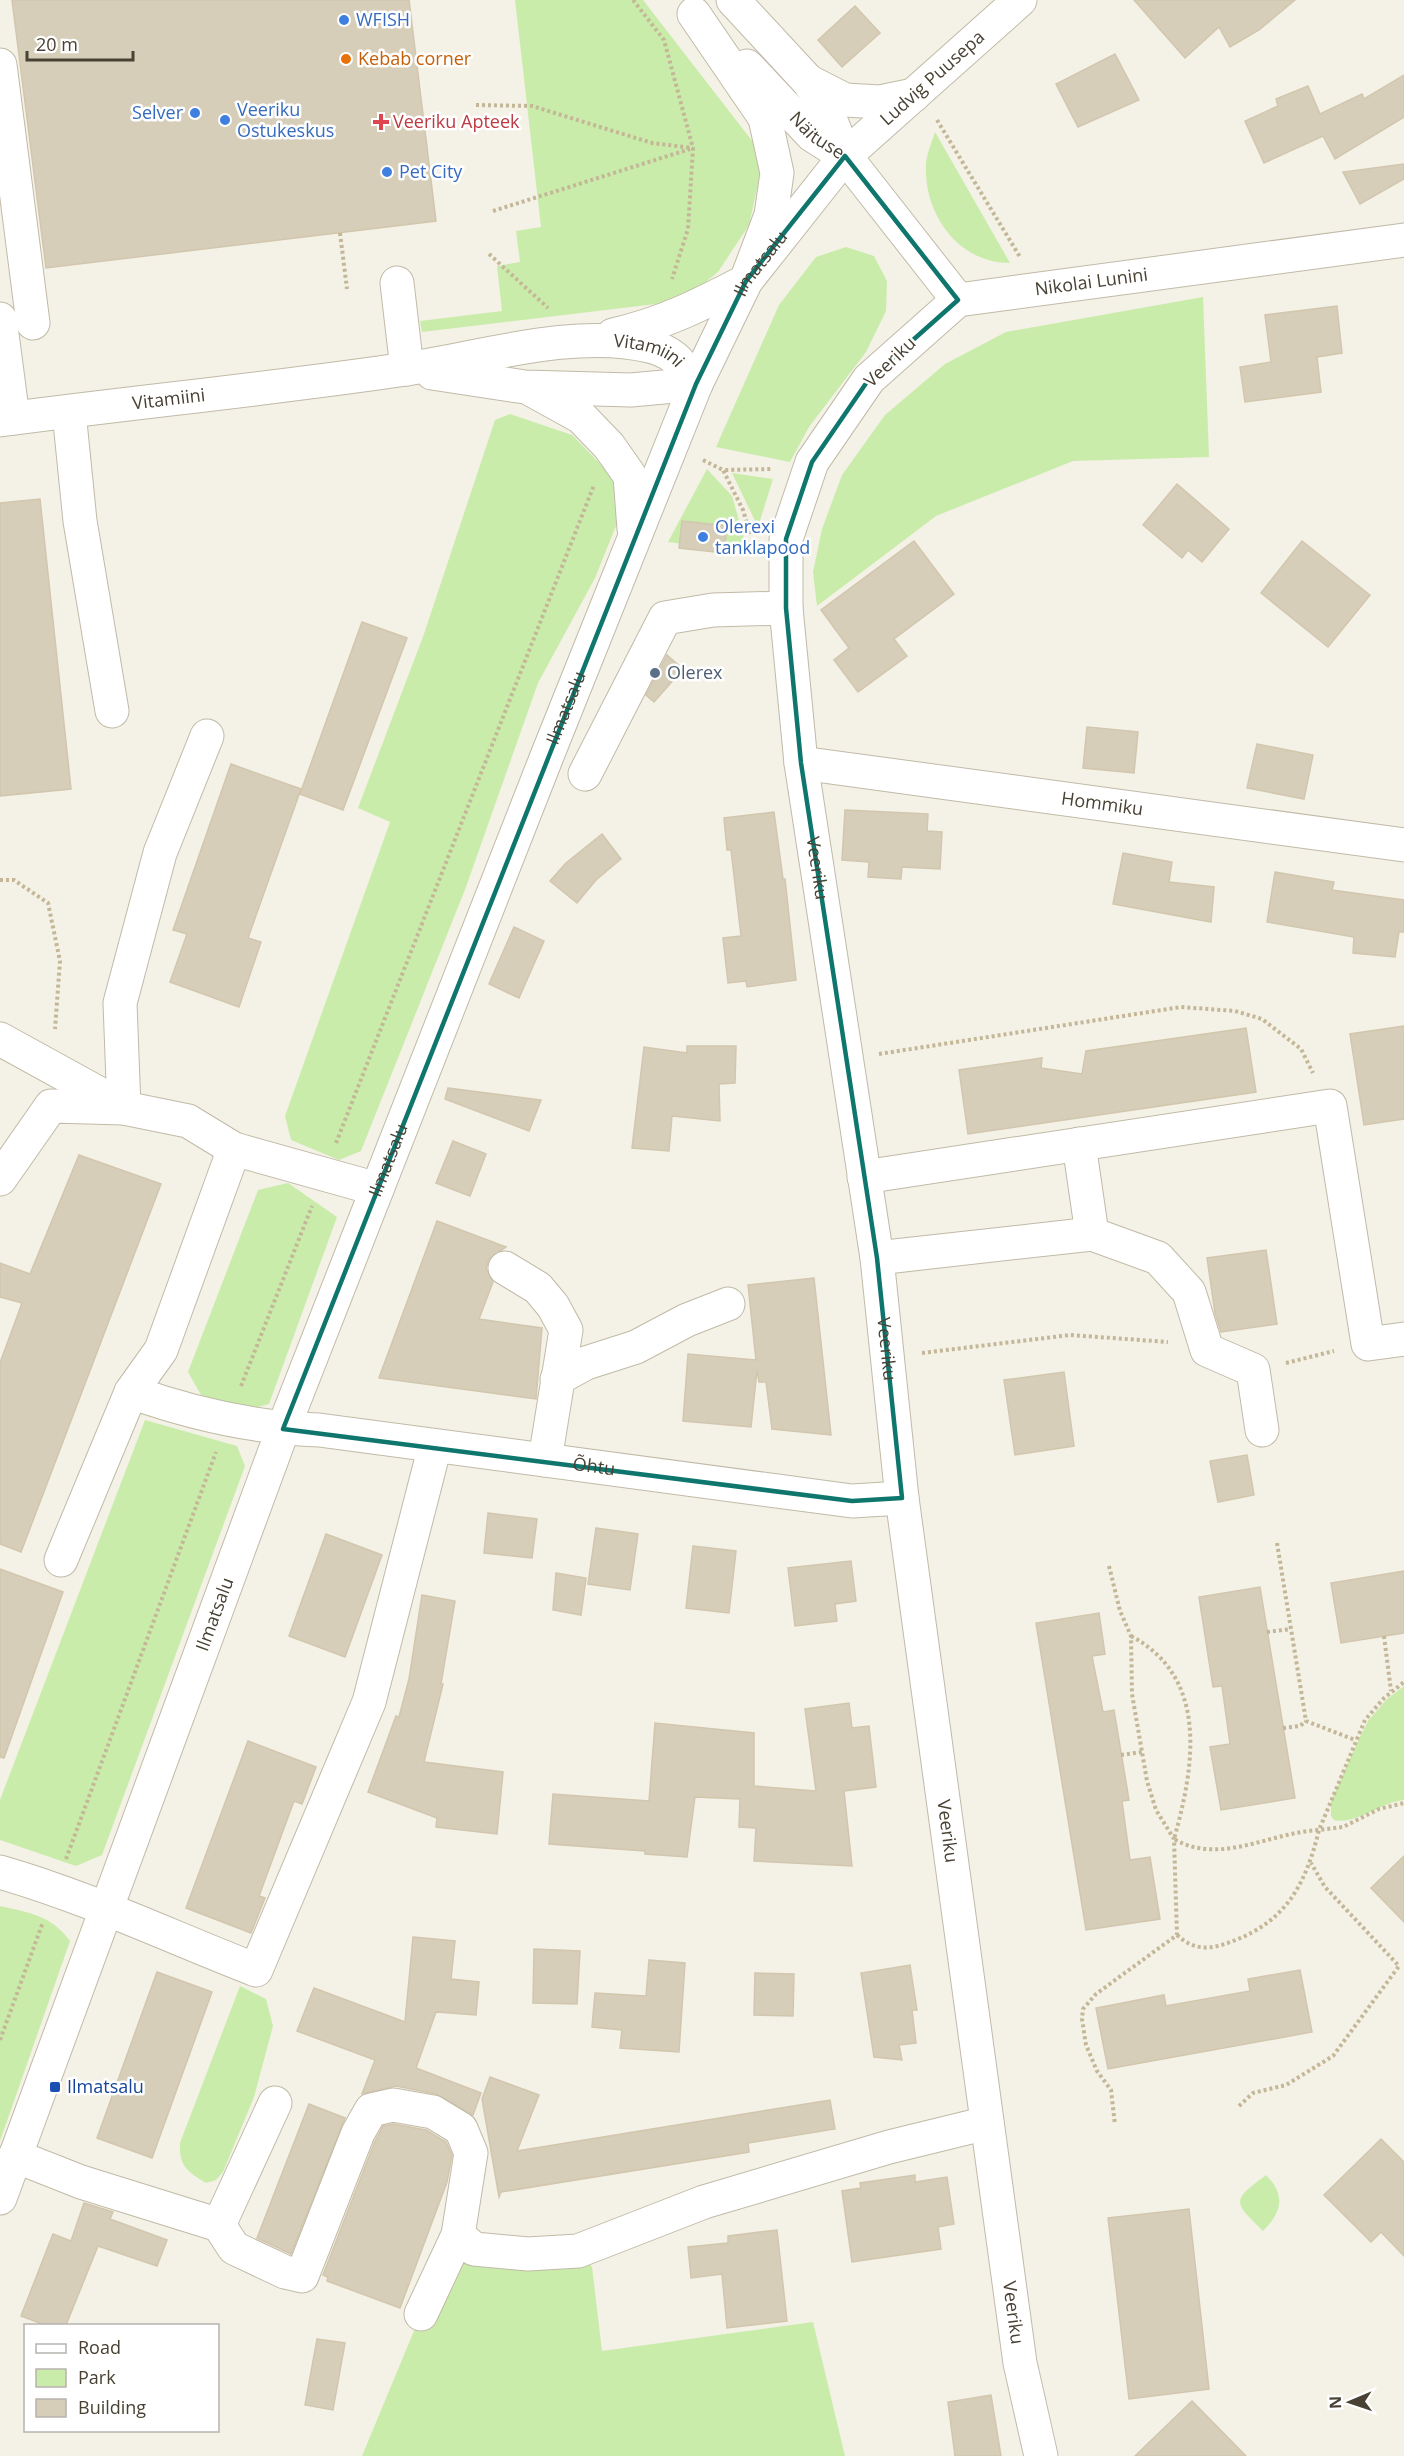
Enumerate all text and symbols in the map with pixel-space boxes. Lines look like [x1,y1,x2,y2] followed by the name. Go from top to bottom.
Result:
[356,7,410,31] place label: WFISH
[337,13,351,27] marker: WFISH
[27,24,134,62] scale bar
[874,25,989,130] street label: Ludvig Puusepa
[36,32,78,56] text: 20 m
[358,46,472,70] place label: Kebab corner
[339,52,353,66] marker: Kebab corner
[237,97,334,142] place label: Veeriku Ostukeskus
[132,100,184,124] place label: Selver
[188,106,202,120] marker: Selver
[785,106,850,164] street label: Näituse
[393,109,520,133] place label: Veeriku Apteek
[218,113,232,127] marker: Veeriku Ostukeskus
[374,115,388,129] marker: Veeriku Apteek
[399,159,463,183] place label: Pet City
[380,165,394,179] marker: Pet City
[727,225,792,300] street label: Ilmatsalu
[1033,262,1149,301] street label: Nikolai Lunini
[613,328,690,372] street label: Vitamiini
[858,331,920,392] street label: Veeriku
[131,382,206,414] street label: Vitamiini
[715,514,810,559] place label: Olerexi tanklapood
[696,530,710,544] marker: Olerexi tanklapood
[667,660,723,684] place label: Olerex
[648,666,662,680] marker: Olerex
[540,668,591,748] street label: Ilmatsalu
[1060,786,1145,820] street label: Hommiku
[801,835,835,901] street label: Veeriku
[362,1120,413,1200] street label: Ilmatsalu
[872,1316,903,1382] street label: Veeriku
[571,1451,617,1480] street label: Õhtu
[189,1574,238,1654] street label: Ilmatsalu
[932,1798,965,1864] street label: Veeriku
[67,2074,144,2098] place label: Ilmatsalu
[48,2080,62,2094] marker: Ilmatsalu
[998,2280,1030,2346] street label: Veeriku
[24,2324,219,2432] legend
[78,2335,121,2359] text: Road
[78,2365,116,2389] text: Park
[1320,2372,1380,2432] north arrow
[78,2395,146,2419] text: Building
[1324,2396,1346,2409] text: N

